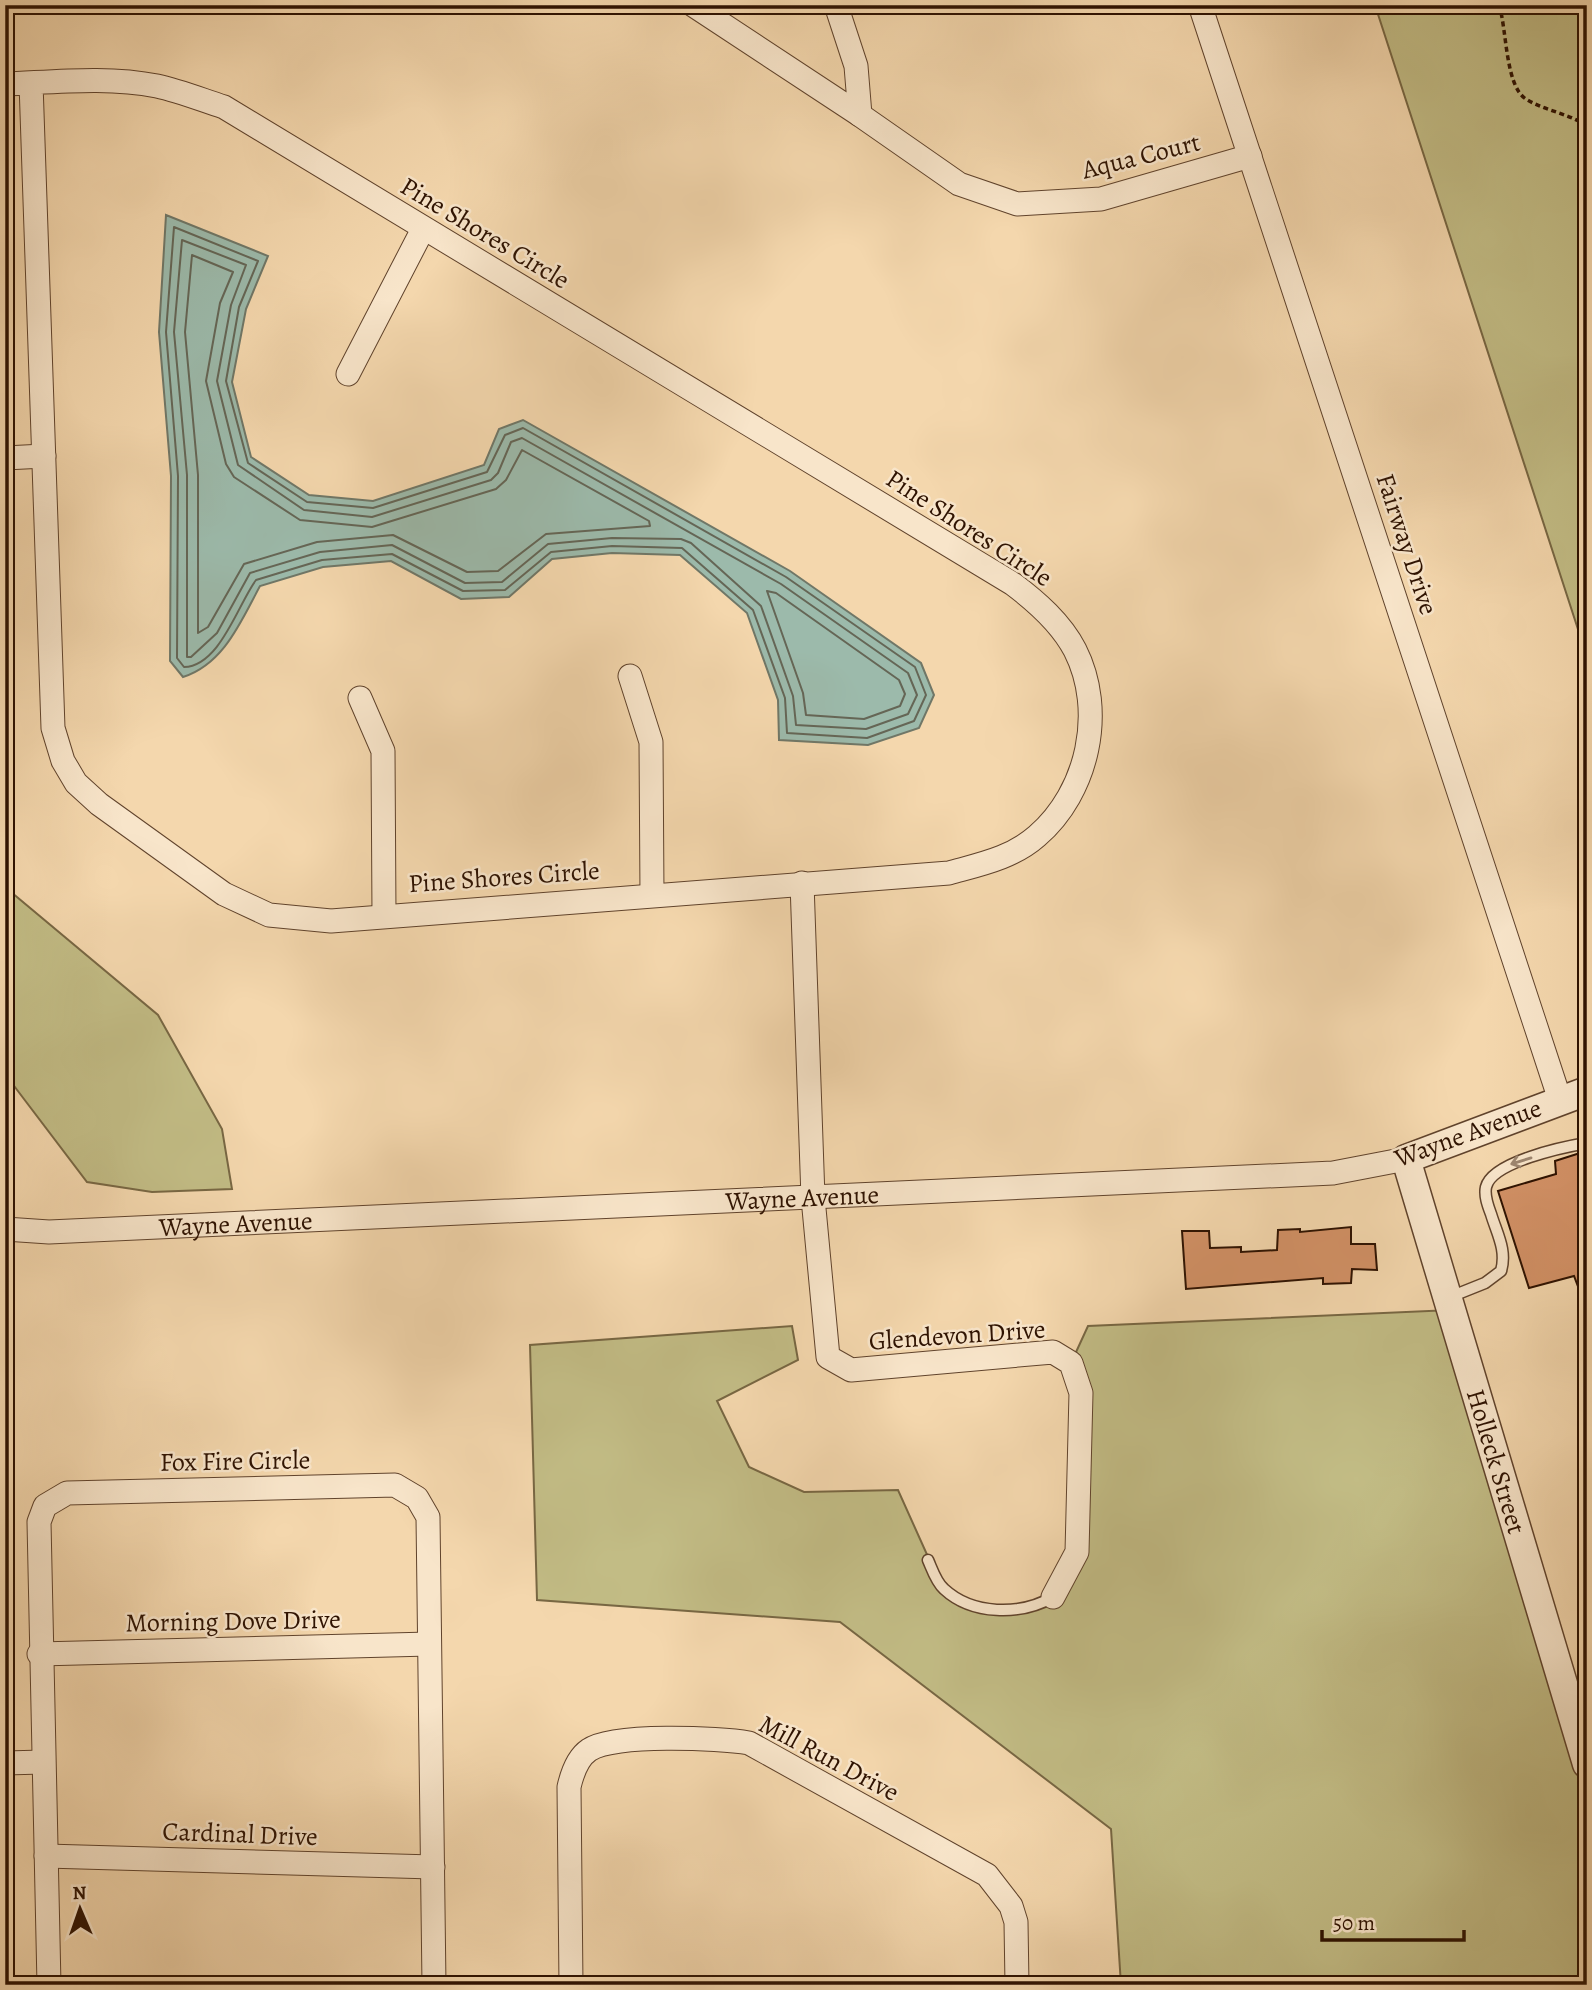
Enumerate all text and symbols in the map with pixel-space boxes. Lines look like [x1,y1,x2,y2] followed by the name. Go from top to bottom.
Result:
[1077,124,1204,188] street label: Aqua Court
[394,169,576,297] street label: Pine Shores Circle
[879,461,1059,595] street label: Pine Shores Circle
[1368,469,1446,619] street label: Fairway Drive
[407,853,601,901] street label: Pine Shores Circle
[1389,1090,1546,1176] street label: Wayne Avenue
[1510,1155,1532,1168] one-way arrow
[723,1176,880,1218] street label: Wayne Avenue
[157,1202,313,1244] street label: Wayne Avenue
[868,1311,1046,1359] street label: Glendevon Drive
[1458,1385,1535,1538] street label: Holleck Street
[159,1442,311,1480] street label: Fox Fire Circle
[125,1602,341,1640] street label: Morning Dove Drive
[753,1706,905,1810] street label: Mill Run Drive
[162,1814,318,1854] street label: Cardinal Drive
[46,1874,116,1944] north arrow
[72,1880,87,1906] text: N
[1322,1899,1464,1943] scale bar
[1333,1909,1375,1937] text: 50 m

